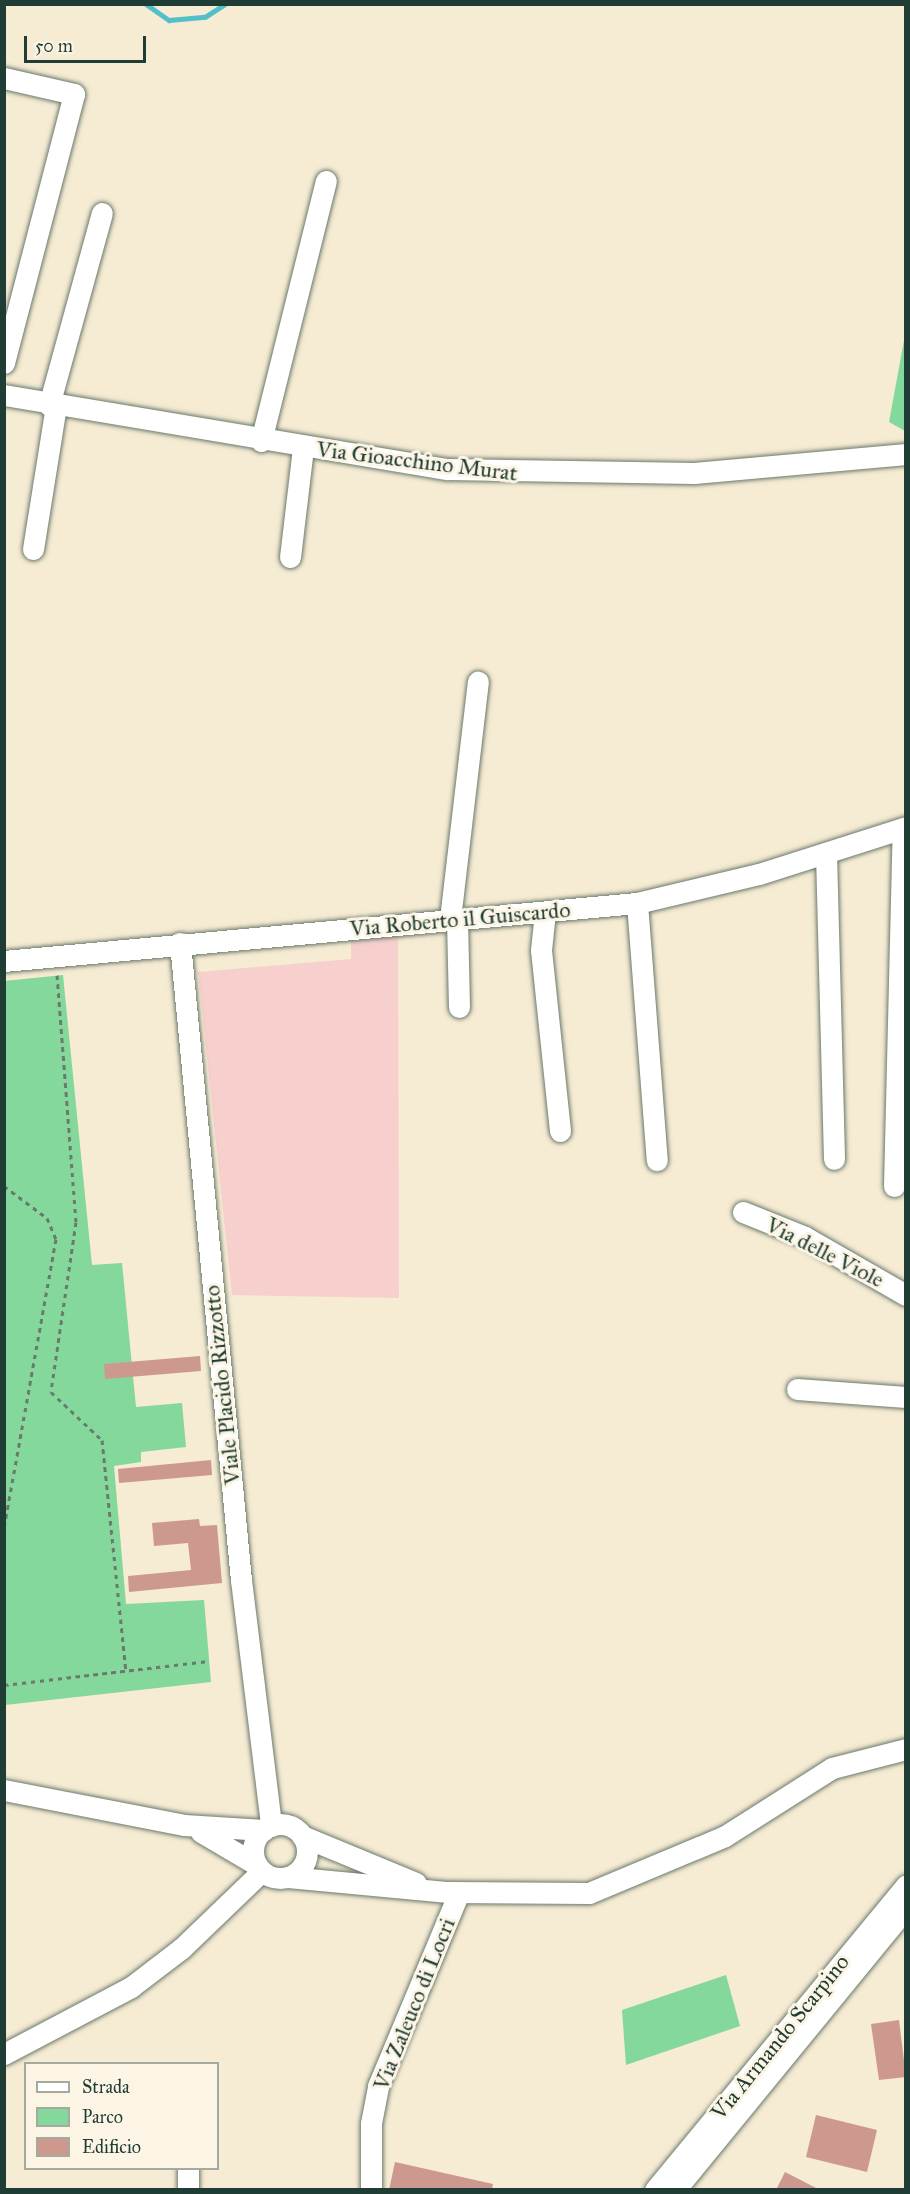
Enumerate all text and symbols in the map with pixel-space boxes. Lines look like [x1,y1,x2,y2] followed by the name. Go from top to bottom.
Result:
[27,24,148,62] scale bar
[35,35,73,57] text: 50 m
[315,436,519,486] street label: Via Gioacchino Murat
[349,896,571,942] street label: Via Roberto il Guiscardo
[762,1211,888,1293] street label: Via delle Viole
[198,1284,246,1486] street label: Viale Placido Rizzotto
[367,1914,461,2094] street label: Via Zaleuco di Locri
[705,1949,855,2125] street label: Via Armando Scarpino
[24,2062,219,2170] legend
[82,2076,130,2098] text: Strada
[82,2106,123,2128] text: Parco
[82,2136,141,2158] text: Edificio

